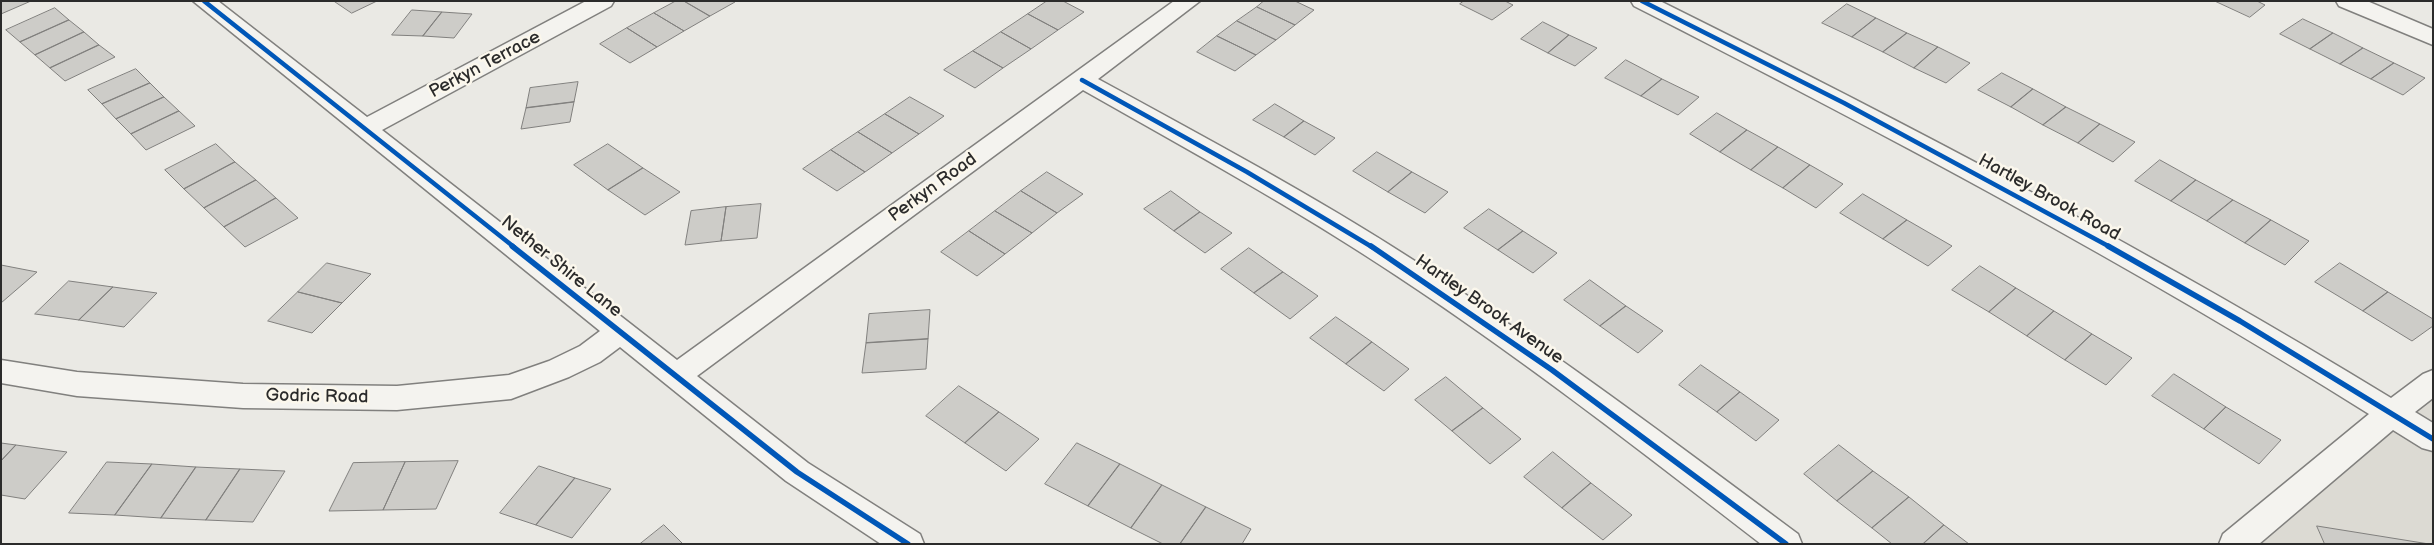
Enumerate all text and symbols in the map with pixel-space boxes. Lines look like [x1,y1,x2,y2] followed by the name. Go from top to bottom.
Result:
[426,27,544,103] street label: Perkyn Terrace
[885,149,981,227] street label: Perkyn Road
[1974,150,2124,246] street label: Hartley Brook Road
[496,212,626,322] street label: Nether Shire Lane
[1411,251,1567,369] street label: Hartley Brook Avenue
[265,385,369,409] street label: Godric Road

